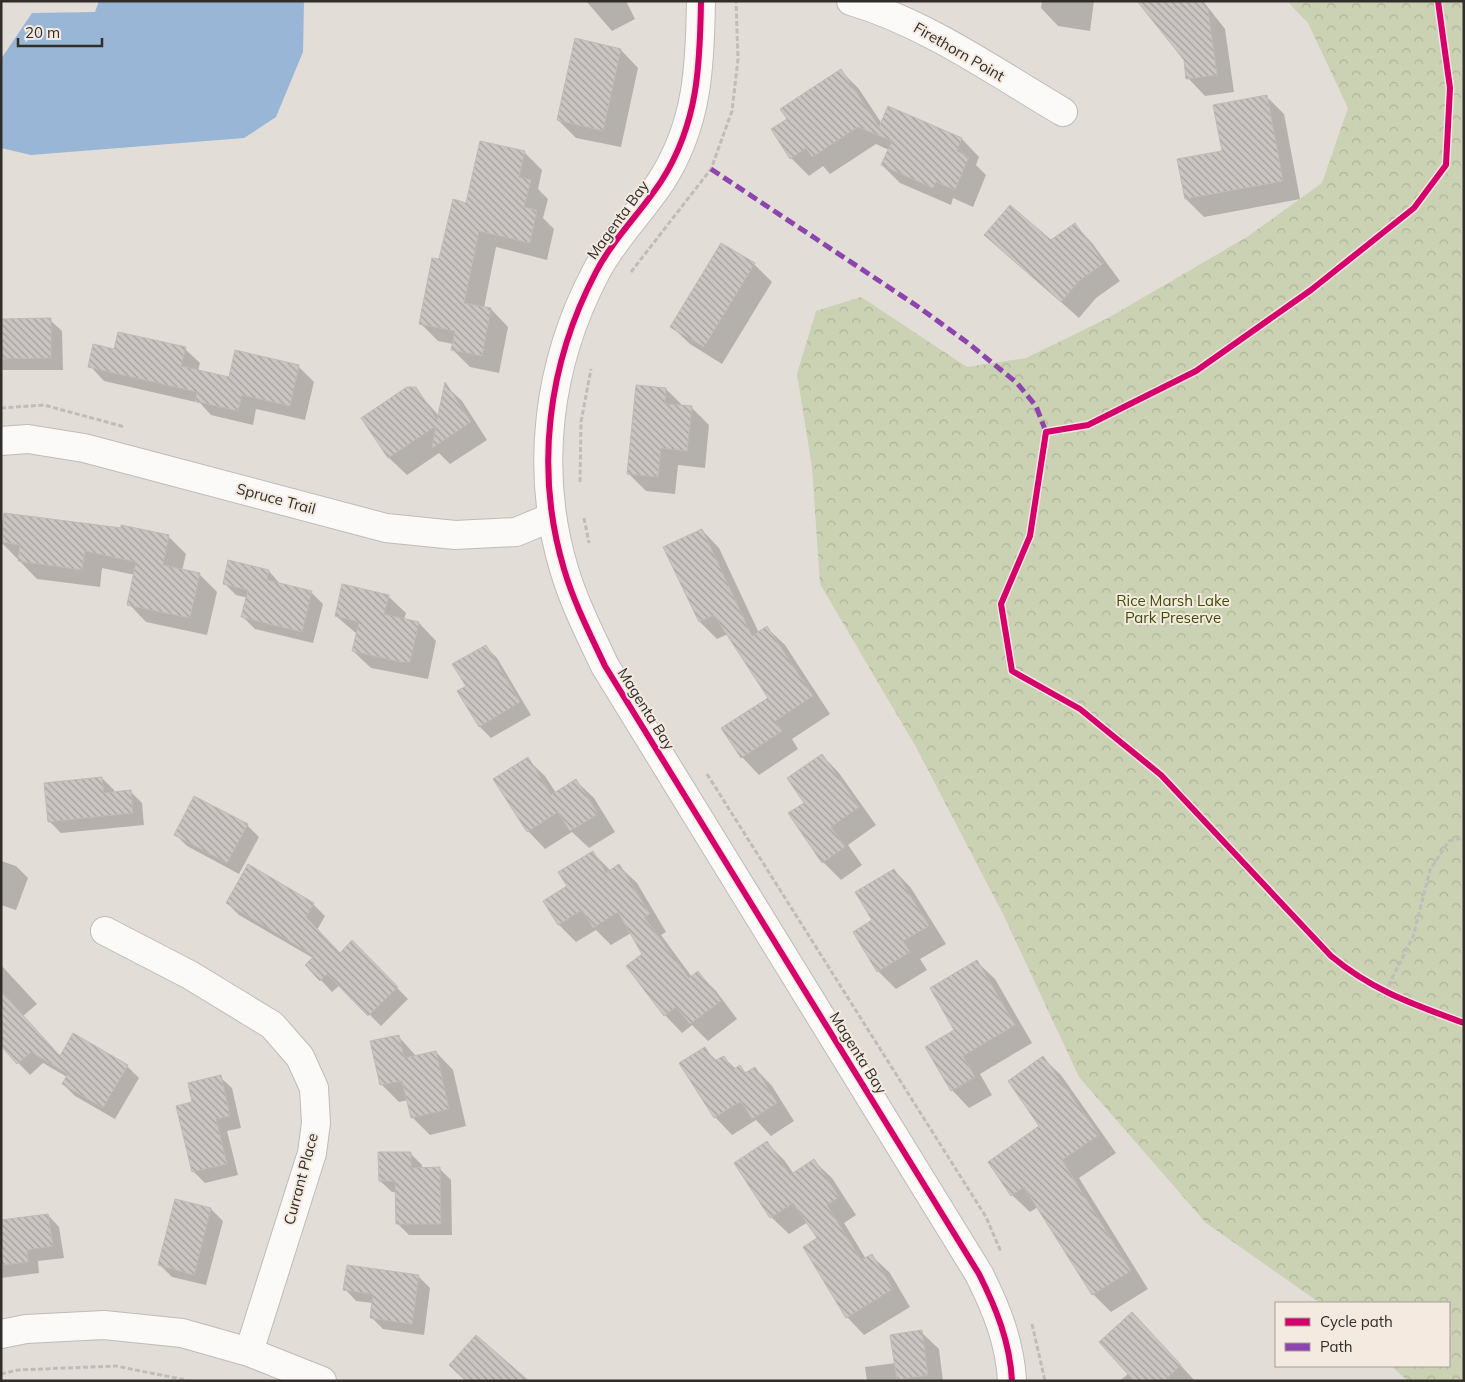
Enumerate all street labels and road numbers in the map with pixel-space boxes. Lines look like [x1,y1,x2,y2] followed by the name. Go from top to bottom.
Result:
[910,18,1008,85] street label: Firethorn Point
[583,176,653,263] street label: Magenta Bay
[234,479,318,518] street label: Spruce Trail
[614,664,679,753] street label: Magenta Bay
[826,1008,891,1097] street label: Magenta Bay
[279,1131,322,1227] street label: Currant Place

